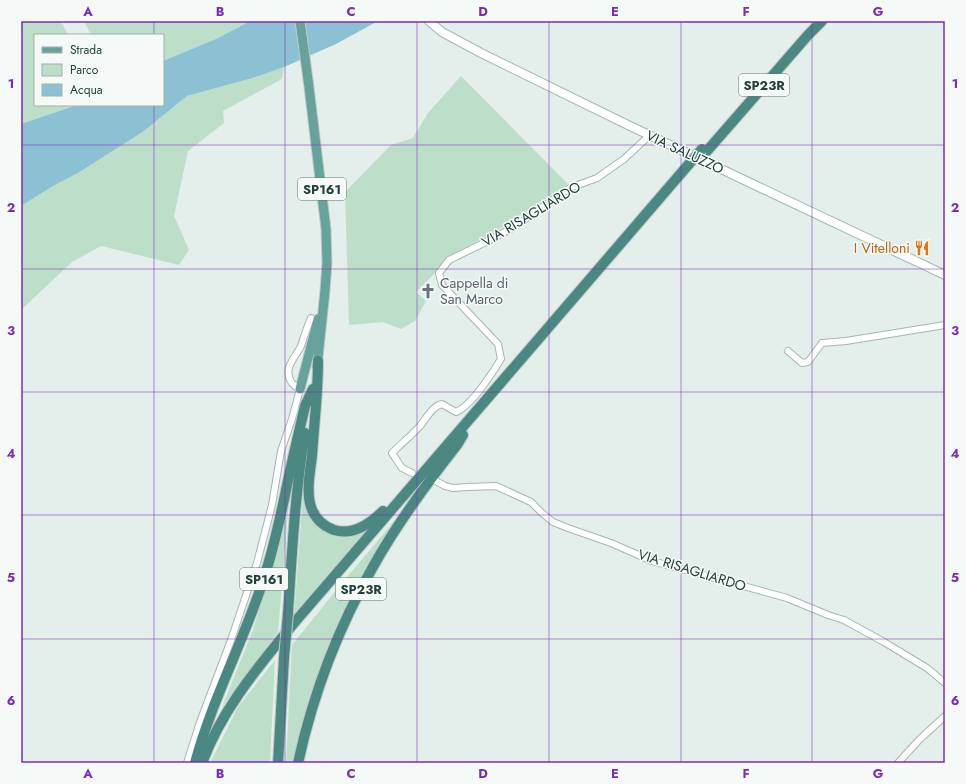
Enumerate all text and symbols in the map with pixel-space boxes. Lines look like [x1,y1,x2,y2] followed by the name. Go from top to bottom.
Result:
[82,2,93,21] text: A
[216,2,225,21] text: B
[346,2,356,21] text: C
[478,2,488,21] text: D
[611,2,619,21] text: E
[742,2,750,21] text: F
[873,2,884,21] text: G
[34,34,164,106] legend
[70,41,102,59] text: Strada
[70,61,99,79] text: Parco
[8,74,14,93] text: 1
[739,74,789,96] road number: SP23R
[952,74,958,93] text: 1
[70,81,103,99] text: Acqua
[643,125,727,179] street label: VIA SALUZZO
[478,177,584,251] street label: VIA RISAGLIARDO
[298,178,346,200] road number: SP161
[7,198,15,217] text: 2
[951,198,959,217] text: 2
[854,238,910,258] place label: I Vitelloni
[913,239,931,257] restaurant icon: I Vitelloni
[440,273,509,309] place label: Cappella di San Marco
[419,282,437,300] church icon: Cappella di San Marco
[7,321,15,340] text: 3
[951,321,959,340] text: 3
[6,444,16,463] text: 4
[950,444,960,463] text: 4
[635,544,749,596] street label: VIA RISAGLIARDO
[7,568,15,587] text: 5
[240,568,288,590] road number: SP161
[951,568,959,587] text: 5
[336,578,386,600] road number: SP23R
[7,691,16,710] text: 6
[951,691,960,710] text: 6
[82,764,93,783] text: A
[216,764,225,783] text: B
[346,764,356,783] text: C
[478,764,488,783] text: D
[611,764,619,783] text: E
[742,764,750,783] text: F
[873,764,884,783] text: G

